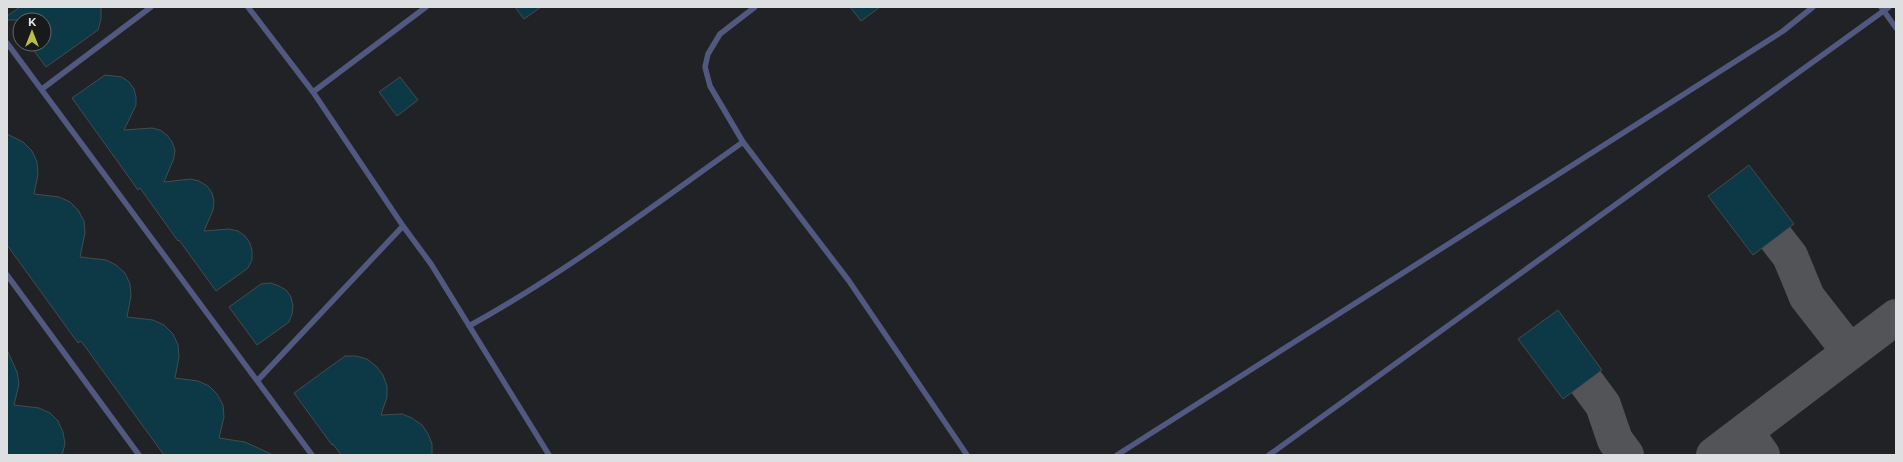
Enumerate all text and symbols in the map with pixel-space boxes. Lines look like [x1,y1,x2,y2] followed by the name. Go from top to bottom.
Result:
[12,12,52,52] north arrow
[28,15,37,29] text: K

